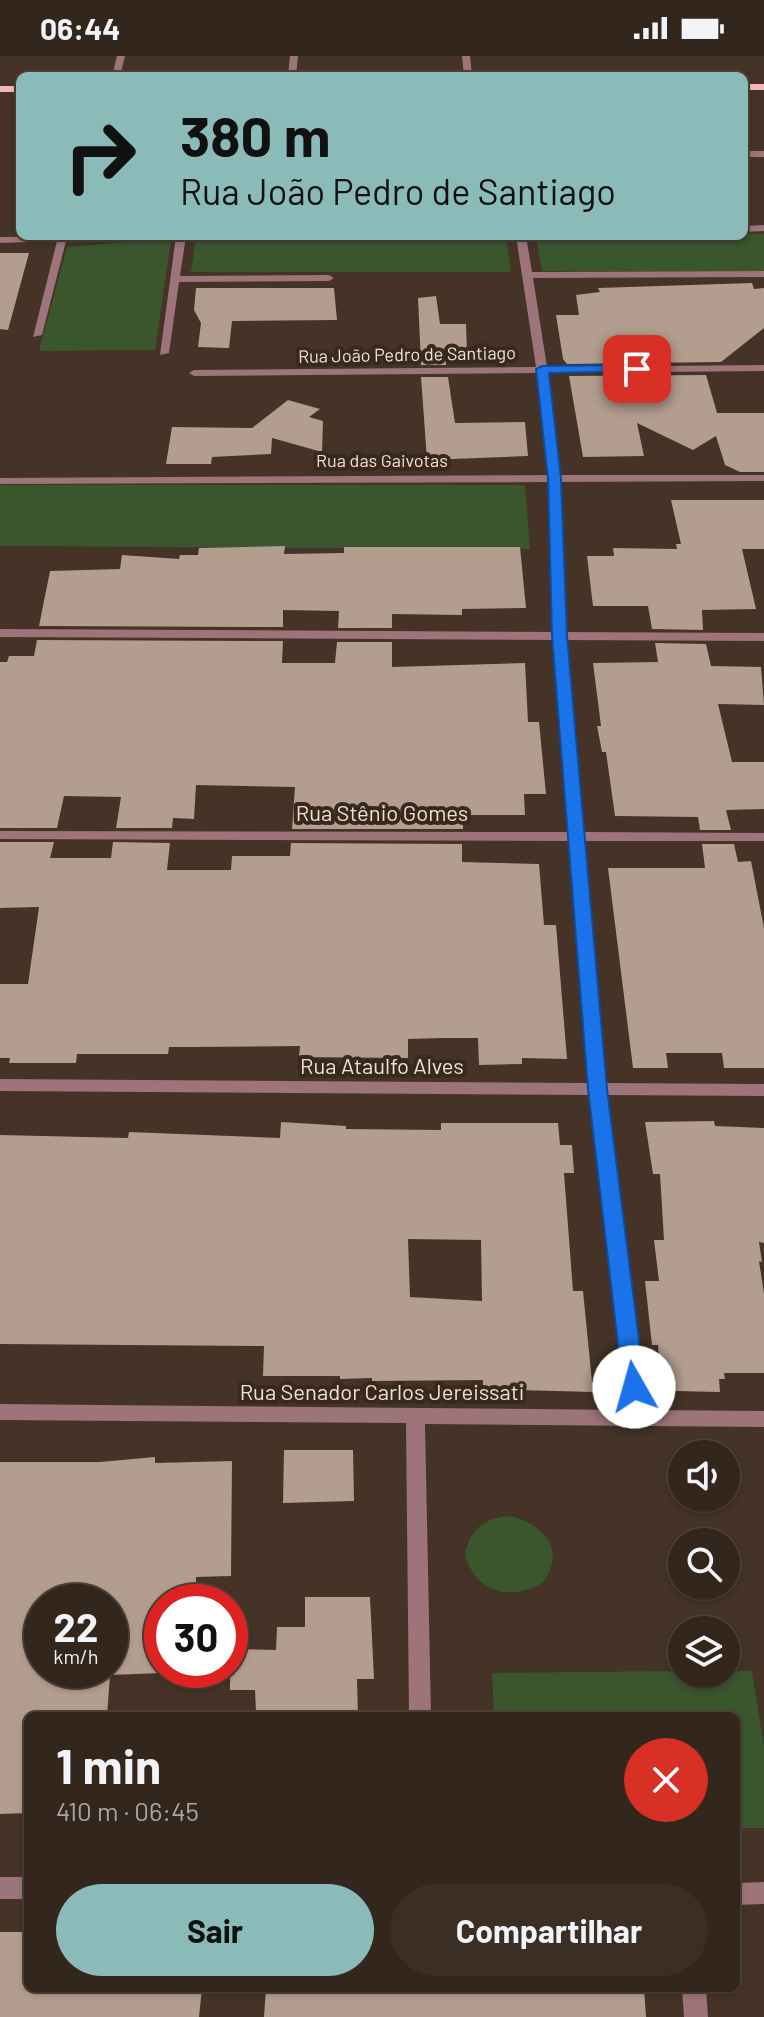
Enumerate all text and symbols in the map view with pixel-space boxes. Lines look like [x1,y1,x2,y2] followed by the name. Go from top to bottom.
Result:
[40,10,120,46] text: 06:44
[180,101,330,168] text: 380 m
[48,104,152,208] icon: right
[180,169,616,212] text: Rua João Pedro de Santiago
[603,335,671,403] pin
[298,341,516,367] street label: Rua João Pedro de Santiago
[615,347,659,391] icon: arrive
[316,449,448,471] street label: Rua das Gaivotas
[296,799,468,825] street label: Rua Stênio Gomes
[300,1052,464,1078] street label: Rua Ataulfo Alves
[592,1345,676,1429] position arrow
[240,1378,524,1404] street label: Rua Senador Carlos Jereissati
[668,1440,740,1688] map controls
[668,1440,740,1512] button: sound
[668,1528,740,1600] button: search
[144,1584,248,1688] speed limit sign: 30
[54,1602,98,1650] text: 22
[668,1616,740,1688] button: layers
[53,1644,99,1668] text: km/h
[56,1736,161,1794] text: 1 min
[624,1738,708,1822] button: close
[56,1795,199,1826] text: 410 m · 06:45
[56,1884,374,1976] button: Sair
[390,1884,708,1976] button: Compartilhar

